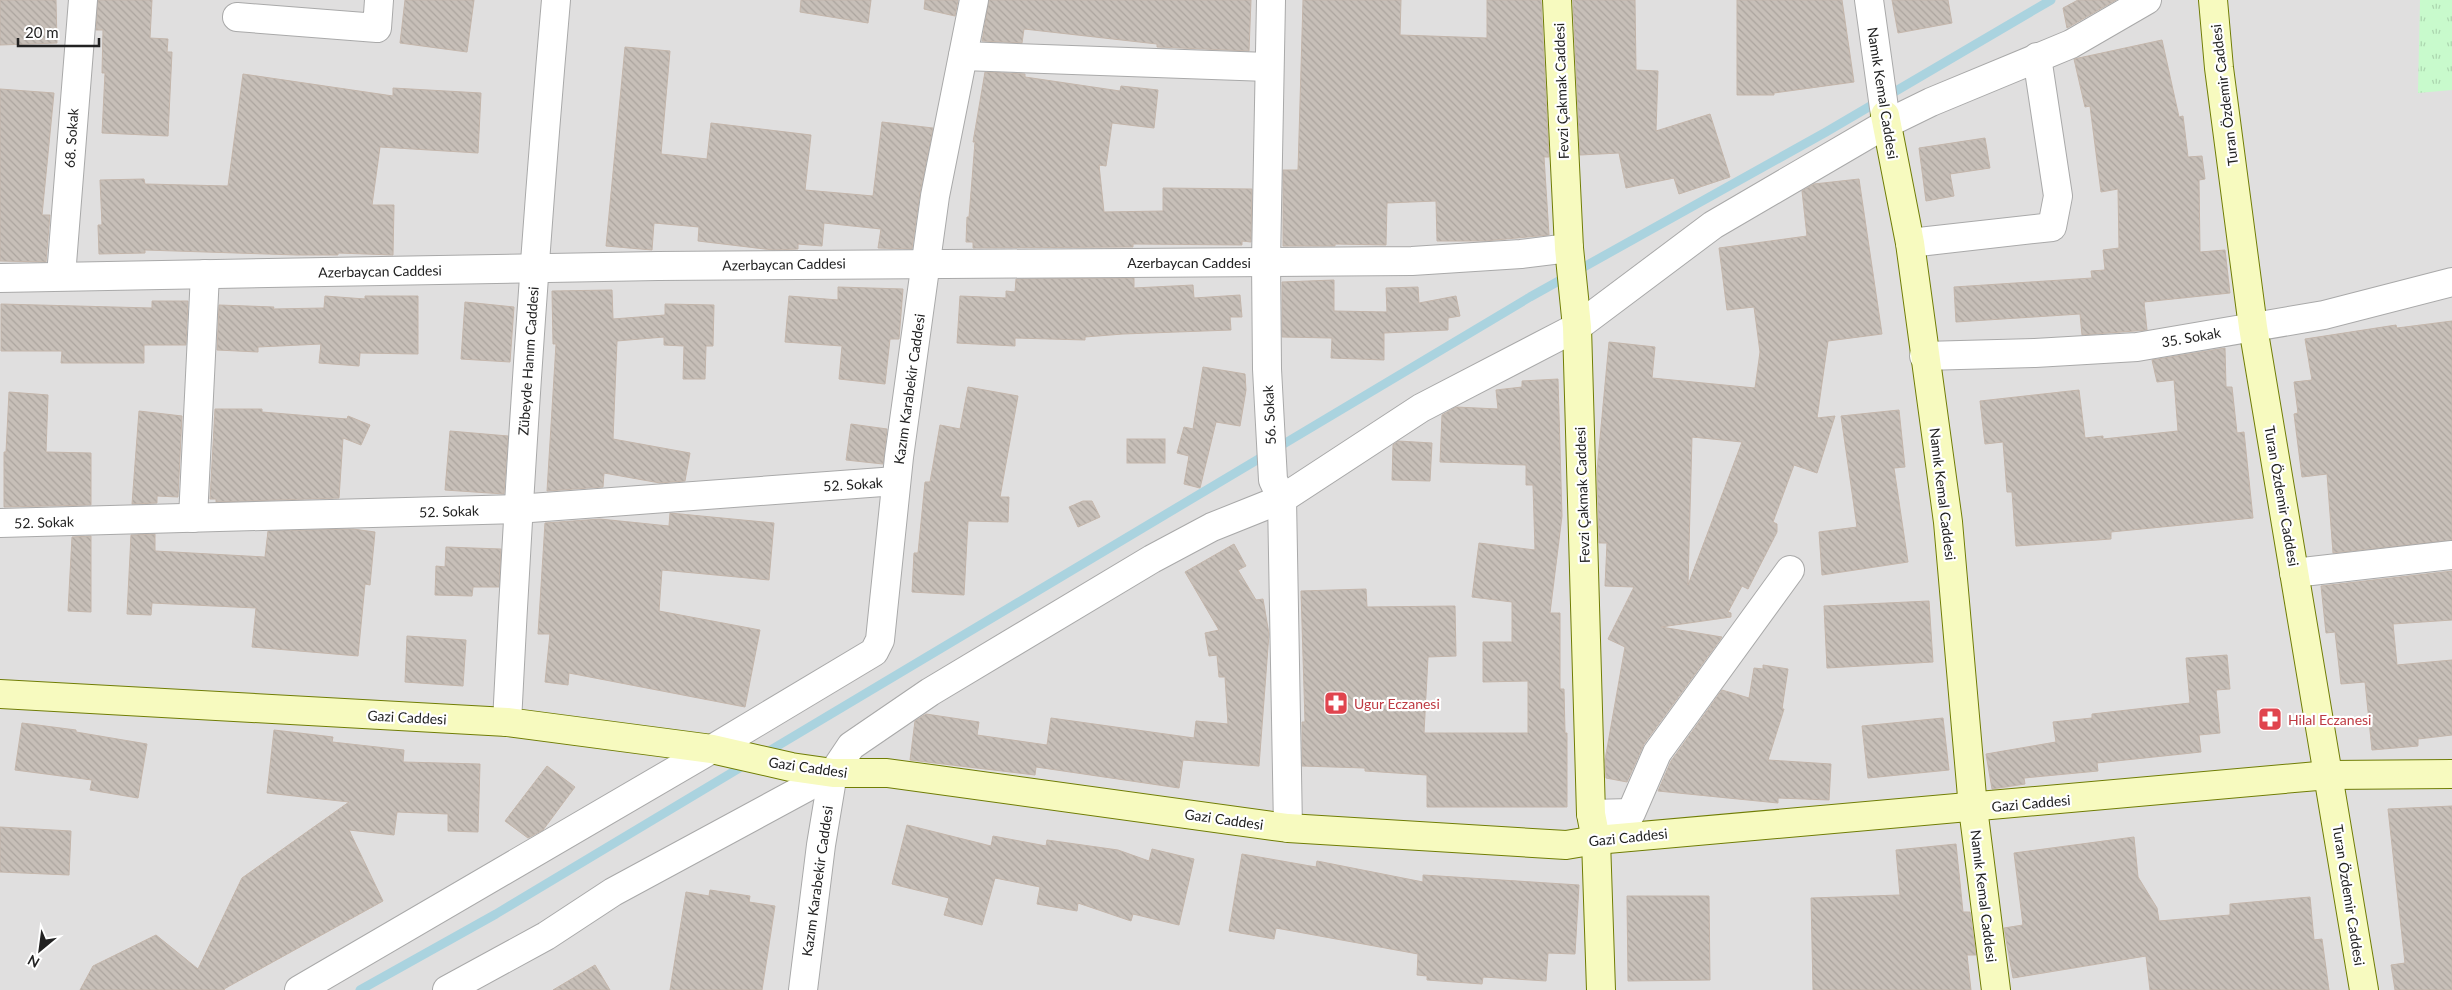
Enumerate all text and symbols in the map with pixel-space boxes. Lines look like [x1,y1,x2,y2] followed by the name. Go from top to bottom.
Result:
[18,15,99,47] scale bar
[25,23,59,41] text: 20 m
[1550,23,1572,159] street label: Fevzi Çakmak Caddesi
[2207,23,2241,167] street label: Turan Özdemir Caddesi
[1864,26,1902,160] street label: Namık Kemal Caddesi
[60,107,82,168] street label: 68. Sokak
[722,254,846,274] street label: Azerbaycan Caddesi
[1127,254,1251,271] street label: Azerbaycan Caddesi
[318,261,442,281] street label: Azerbaycan Caddesi
[514,286,542,436] street label: Zübeyde Hanım Caddesi
[890,313,928,465] street label: Kazım Karabekir Caddesi
[2160,323,2223,351] street label: 35. Sokak
[1259,384,1279,445] street label: 56. Sokak
[2261,424,2303,568] street label: Turan Özdemir Caddesi
[1571,427,1593,563] street label: Fevzi Çakmak Caddesi
[1926,427,1960,561] street label: Namık Kemal Caddesi
[823,473,884,495] street label: 52. Sokak
[419,501,480,521] street label: 52. Sokak
[14,512,75,532] street label: 52. Sokak
[1323,690,1349,716] pharmacy icon: Ugur Eczanesi
[1354,695,1440,712] place label: Ugur Eczanesi
[367,706,447,728] street label: Gazi Caddesi
[2257,706,2283,732] pharmacy icon: Hilal Eczanesi
[2288,711,2371,728] place label: Hilal Eczanesi
[768,753,848,781] street label: Gazi Caddesi
[1991,791,2071,815] street label: Gazi Caddesi
[798,805,836,957] street label: Kazım Karabekir Caddesi
[1184,805,1264,833] street label: Gazi Caddesi
[2329,823,2369,967] street label: Turan Özdemir Caddesi
[1588,824,1668,850] street label: Gazi Caddesi
[1967,829,2001,963] street label: Namık Kemal Caddesi
[15,925,65,975] north arrow
[25,952,42,972] text: N

